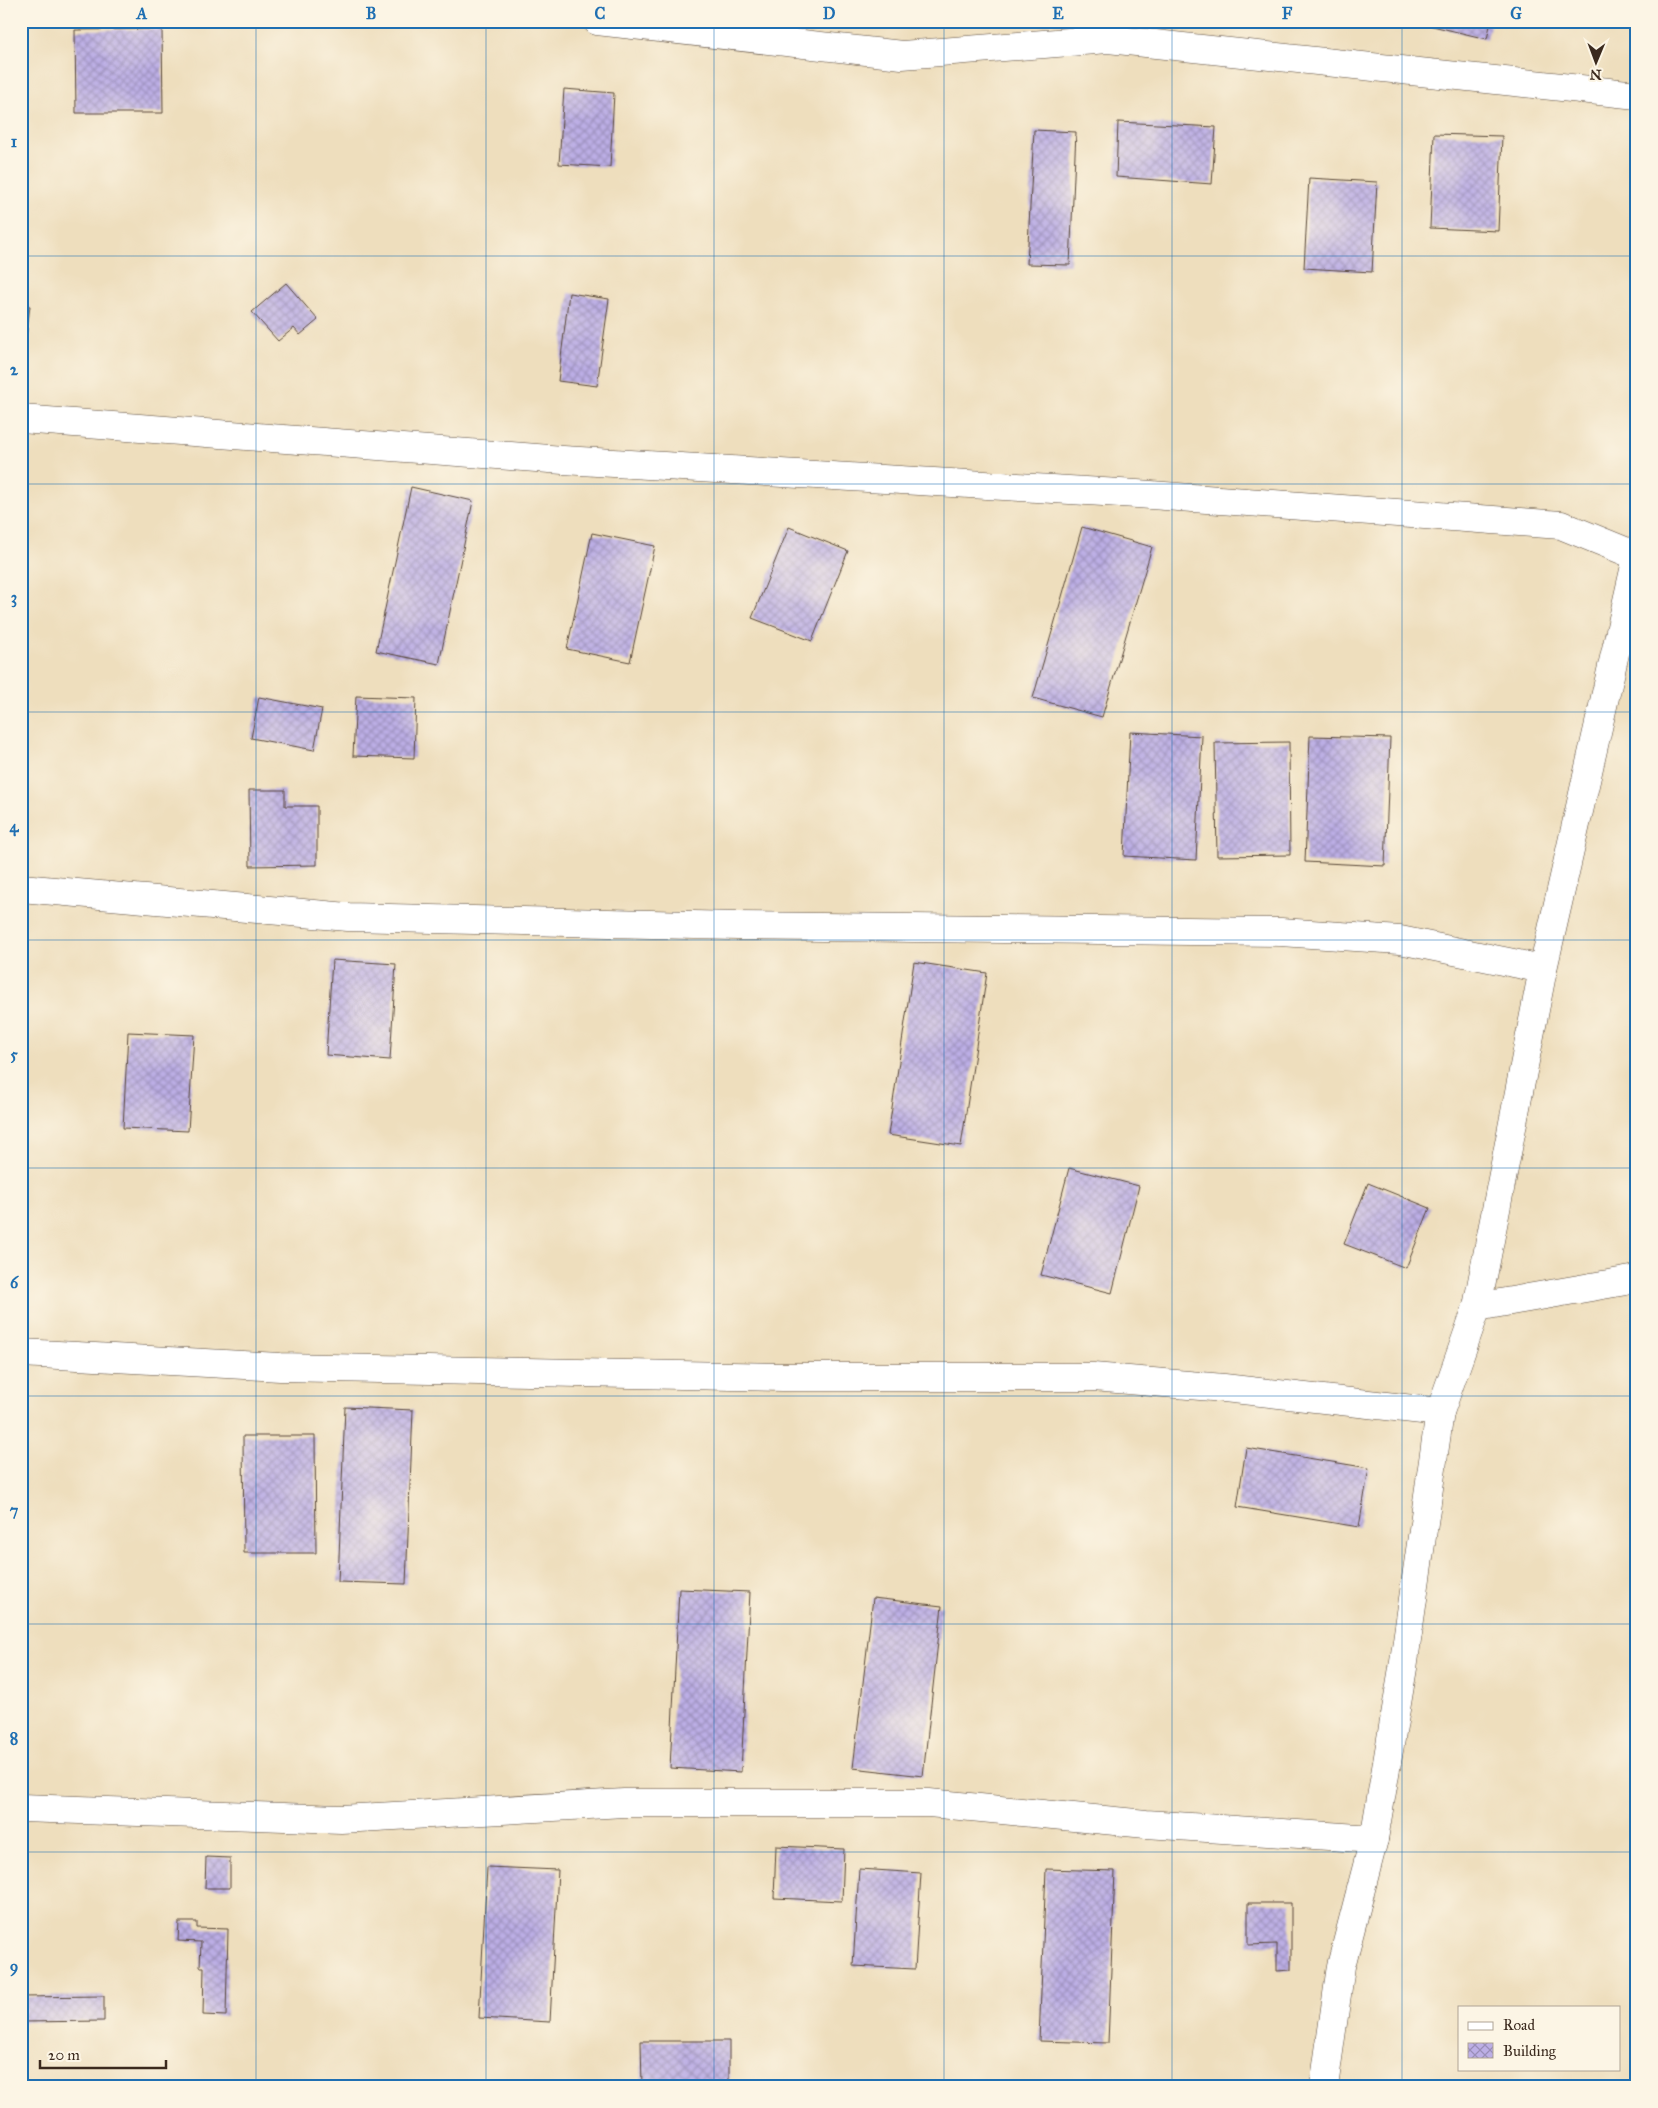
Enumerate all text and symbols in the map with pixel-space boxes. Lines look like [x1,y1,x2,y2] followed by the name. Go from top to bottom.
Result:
[136,4,148,23] text: A
[366,4,376,23] text: B
[595,4,606,23] text: C
[823,4,836,23] text: D
[1052,4,1064,23] text: E
[1282,4,1293,23] text: F
[1510,4,1522,23] text: G
[1570,38,1620,88] north arrow
[1590,66,1602,83] text: N
[11,132,18,151] text: 1
[10,360,19,379] text: 2
[11,588,17,608] text: 3
[10,817,20,837] text: 4
[10,1045,18,1064] text: 5
[10,1273,19,1292] text: 6
[10,1501,19,1520] text: 7
[10,1729,18,1748] text: 8
[10,1957,18,1977] text: 9
[1458,2006,1620,2070] legend
[1503,2016,1535,2034] text: Road
[40,2038,166,2070] scale bar
[1503,2042,1557,2060] text: Building
[48,2046,80,2064] text: 20 m

